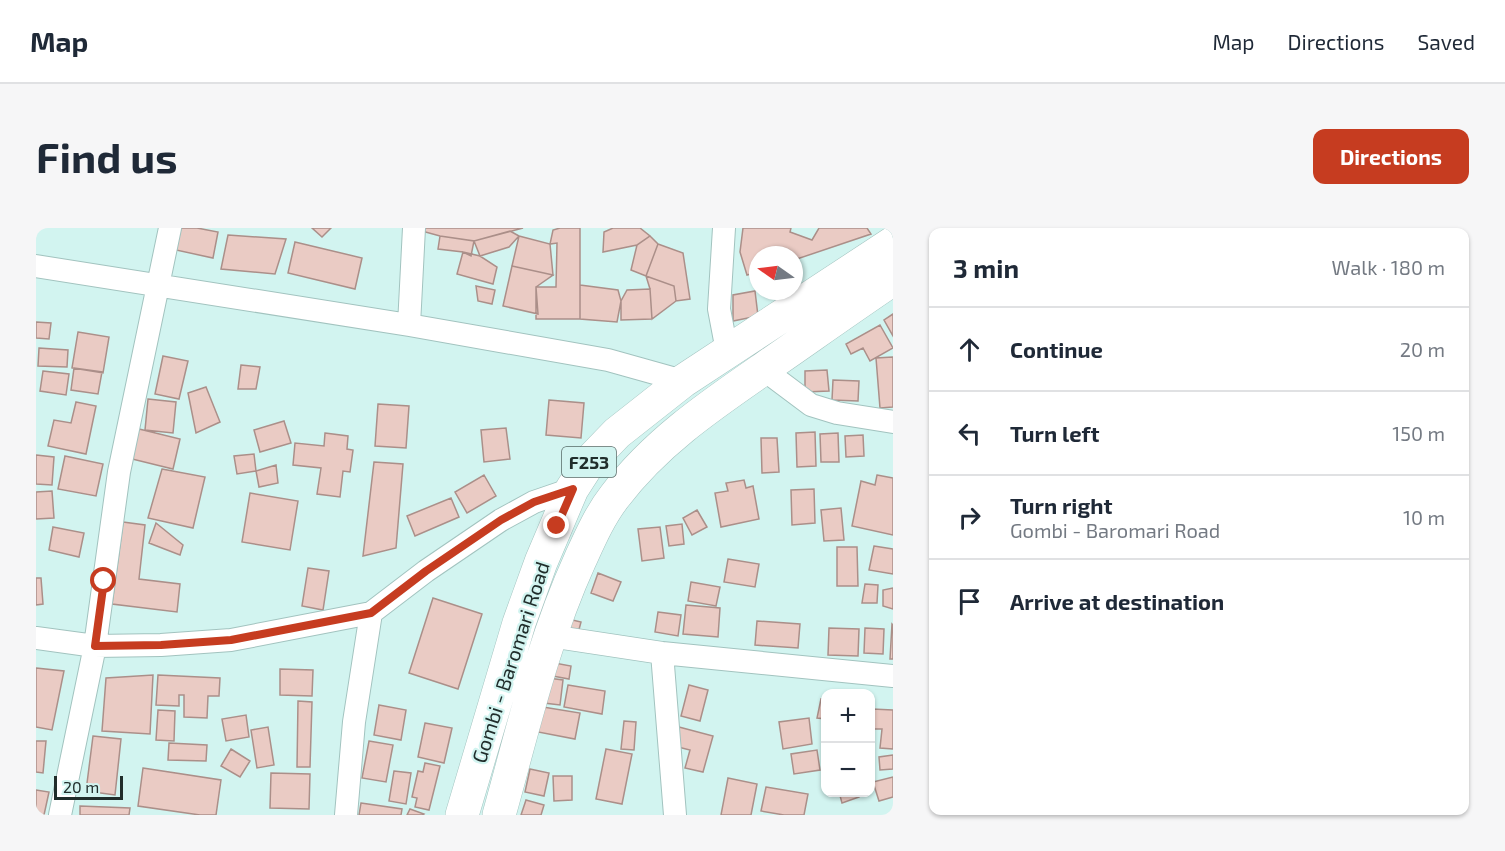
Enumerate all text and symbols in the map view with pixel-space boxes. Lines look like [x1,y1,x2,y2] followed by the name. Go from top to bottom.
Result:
[30,24,88,58] text: Map
[1212,29,1255,54] text: Map
[1288,29,1384,54] text: Directions
[1417,29,1475,54] text: Saved
[1313,129,1469,184] button: Directions
[36,131,178,181] text: Find us
[749,246,803,300] north arrow
[953,252,1019,283] text: 3 min
[1332,255,1445,279] text: Walk · 180 m
[953,333,986,366] icon: ahead
[1010,336,1103,362] text: Continue
[1400,337,1445,361] text: 20 m
[953,417,986,450] icon: left
[1010,420,1099,446] text: Turn left
[1392,421,1445,445] text: 150 m
[562,447,616,477] road number: F253
[1010,492,1112,518] text: Turn right
[953,501,986,534] icon: right
[1403,505,1445,529] text: 10 m
[543,512,569,538] route end
[1010,518,1220,542] text: Gombi - Baromari Road
[466,558,554,766] street label: Gombi - Baromari Road
[90,567,116,593] route start
[953,585,986,618] icon: arrive
[1010,588,1224,614] text: Arrive at destination
[821,689,875,797] map controls
[821,689,875,743] button: +
[821,743,875,797] button: −
[54,773,123,800] scale bar
[63,777,99,796] text: 20 m

